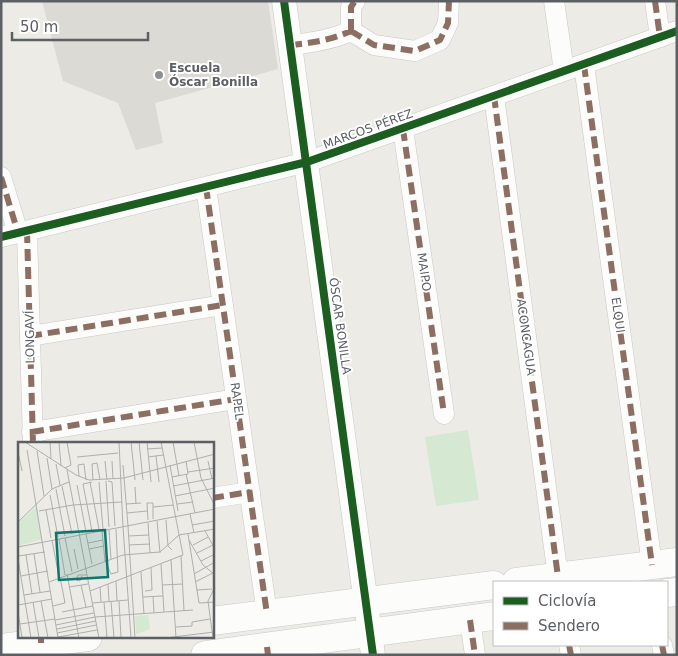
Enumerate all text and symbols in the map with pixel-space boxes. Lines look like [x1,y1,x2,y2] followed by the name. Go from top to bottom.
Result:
[12,10,149,42] scale bar
[20,18,58,36] text: 50 m
[169,61,258,89] place label: Escuela Óscar Bonilla
[153,69,165,81] marker: Escuela Óscar Bonilla
[321,105,415,152] street label: MARCOS PÉREZ
[414,252,434,292] street label: MAIPO
[326,277,355,376] street label: ÓSCAR BONILLA
[609,296,627,334] street label: ELQUI
[514,298,538,377] street label: ACONCAGUA
[22,310,37,364] street label: LONGAVÍ
[227,381,247,421] street label: RAPEL
[18,442,214,638] inset map
[493,581,668,646] legend
[538,592,596,610] text: Ciclovía
[538,617,600,635] text: Sendero

